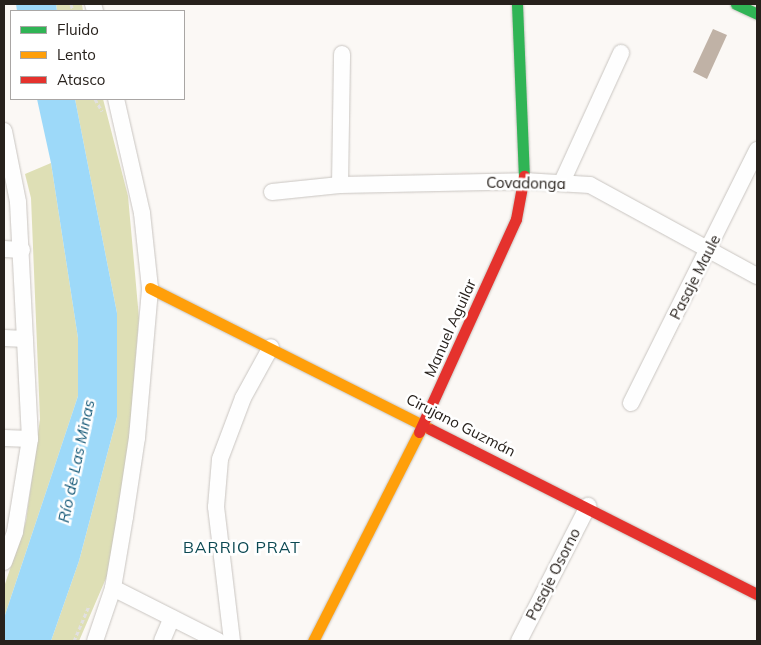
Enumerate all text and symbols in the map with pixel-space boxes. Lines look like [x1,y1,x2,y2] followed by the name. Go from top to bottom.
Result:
[10,10,185,100] legend
[57,20,99,39] text: Fluido
[57,45,96,64] text: Lento
[57,70,105,89] text: Atasco
[486,173,566,193] street label: Covadonga
[666,232,724,322] street label: Pasaje Maule
[420,276,480,380] street label: Manuel Aguilar
[403,390,519,460] street label: Cirujano Guzmán
[54,398,98,524] water label: Río de Las Minas
[522,525,584,623] street label: Pasaje Osorno
[182,537,302,557] district label: BARRIO PRAT

